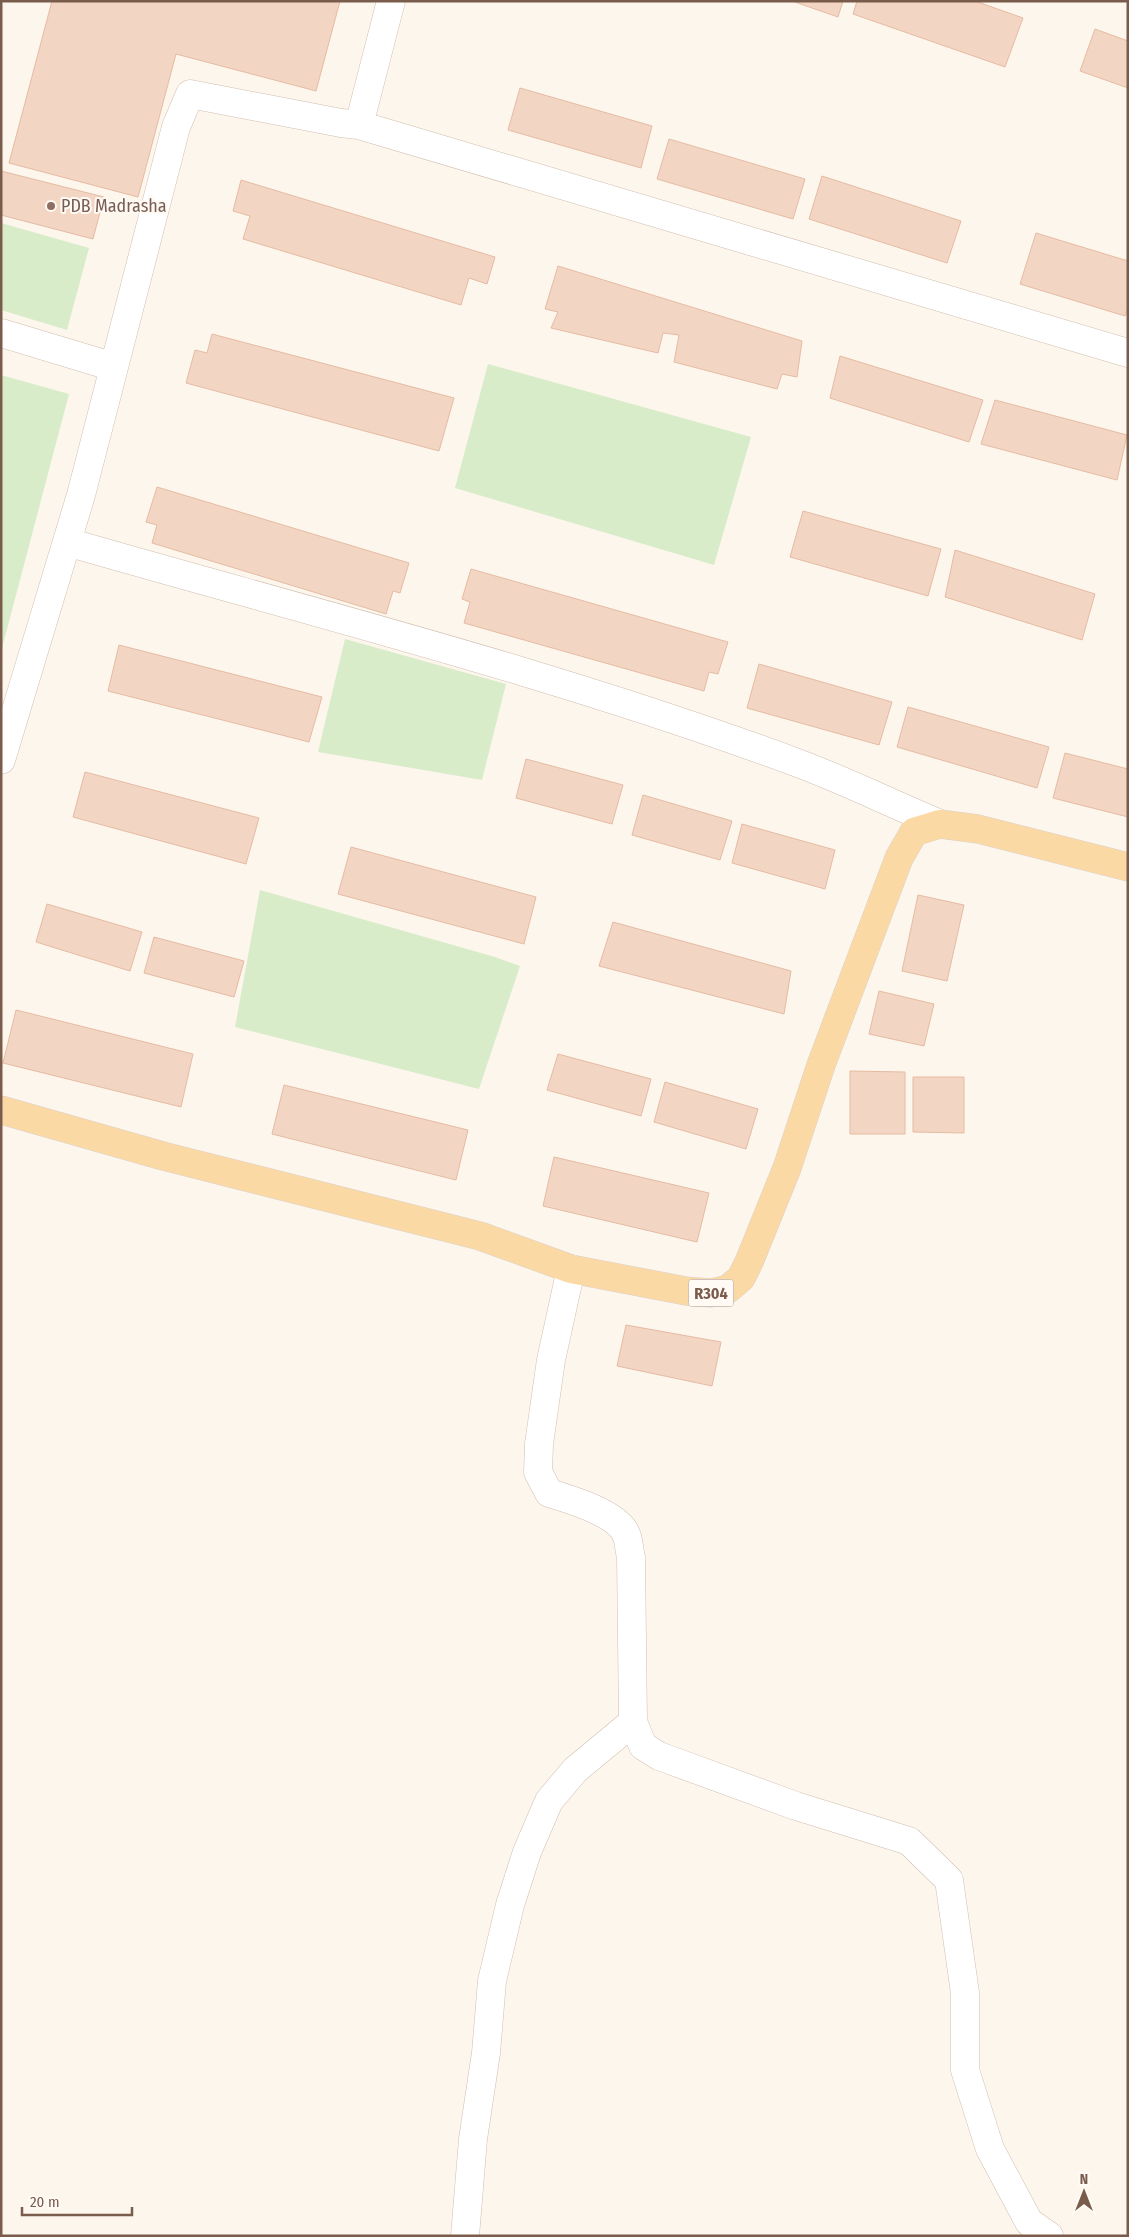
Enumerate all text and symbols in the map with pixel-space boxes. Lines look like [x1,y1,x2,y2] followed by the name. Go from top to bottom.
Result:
[61,195,167,217] place label: PDB Madrasha
[45,200,57,212] marker: PDB Madrasha
[688,1280,734,1306] road number: R304
[1059,2167,1109,2217] north arrow
[1080,2171,1088,2188] text: N
[22,2184,132,2216] scale bar
[30,2193,60,2211] text: 20 m

